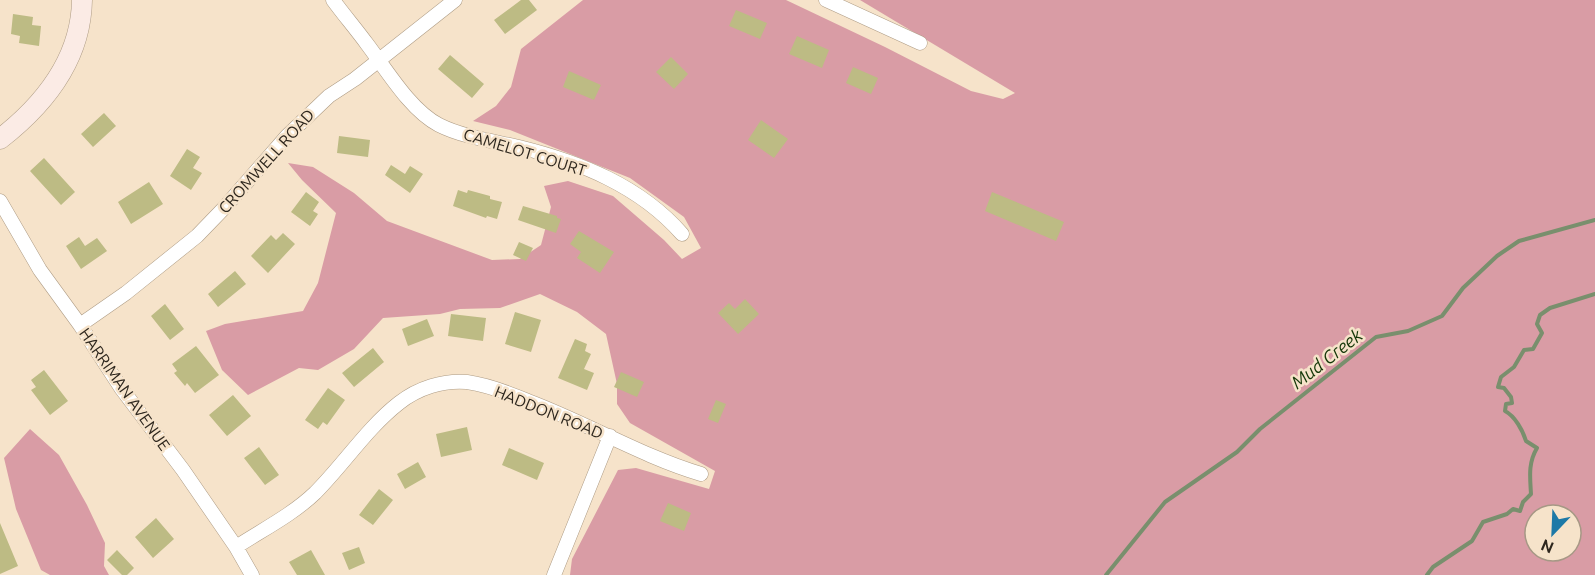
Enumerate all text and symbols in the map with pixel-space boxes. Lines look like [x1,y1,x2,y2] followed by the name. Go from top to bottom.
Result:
[215,105,317,217] street label: CROMWELL ROAD
[461,125,589,179] street label: CAMELOT COURT
[76,324,174,454] street label: HARRIMAN AVENUE
[1287,324,1366,392] water label: Mud Creek
[492,382,606,442] street label: HADDON ROAD
[1523,503,1583,563] north arrow
[1538,536,1556,557] text: N

